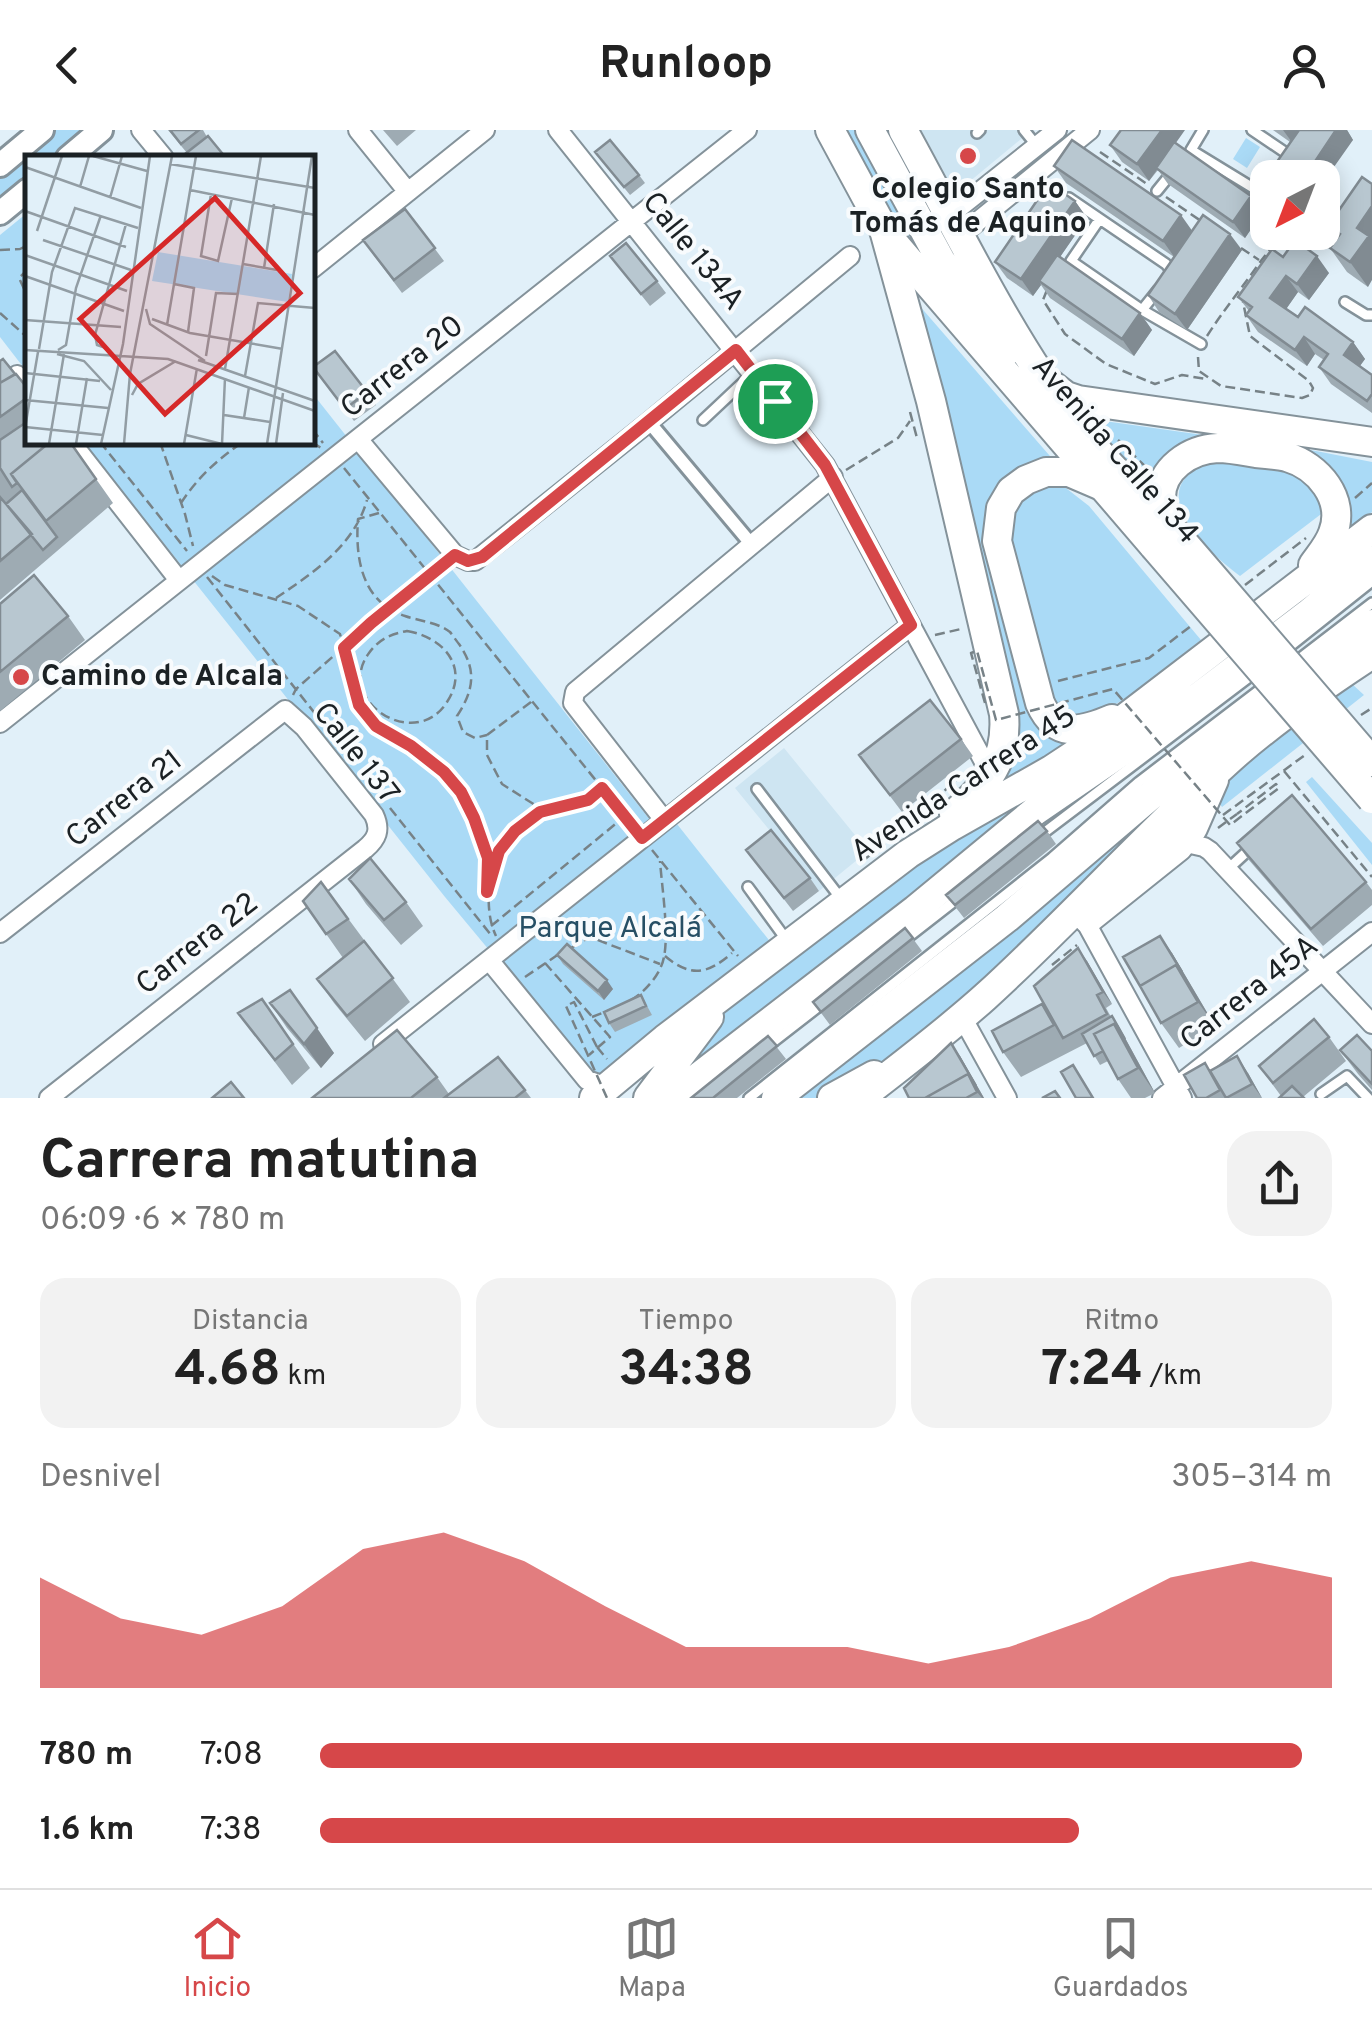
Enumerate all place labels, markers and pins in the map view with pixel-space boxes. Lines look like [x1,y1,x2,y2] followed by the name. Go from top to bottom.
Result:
[957,145,979,167] marker: Colegio Santo Tomás de Aquino
[849,172,1087,243] place label: Colegio Santo Tomás de Aquino
[733,359,818,444] pin
[41,659,283,696] place label: Camino de Alcala
[10,666,32,688] marker: Camino de Alcala

